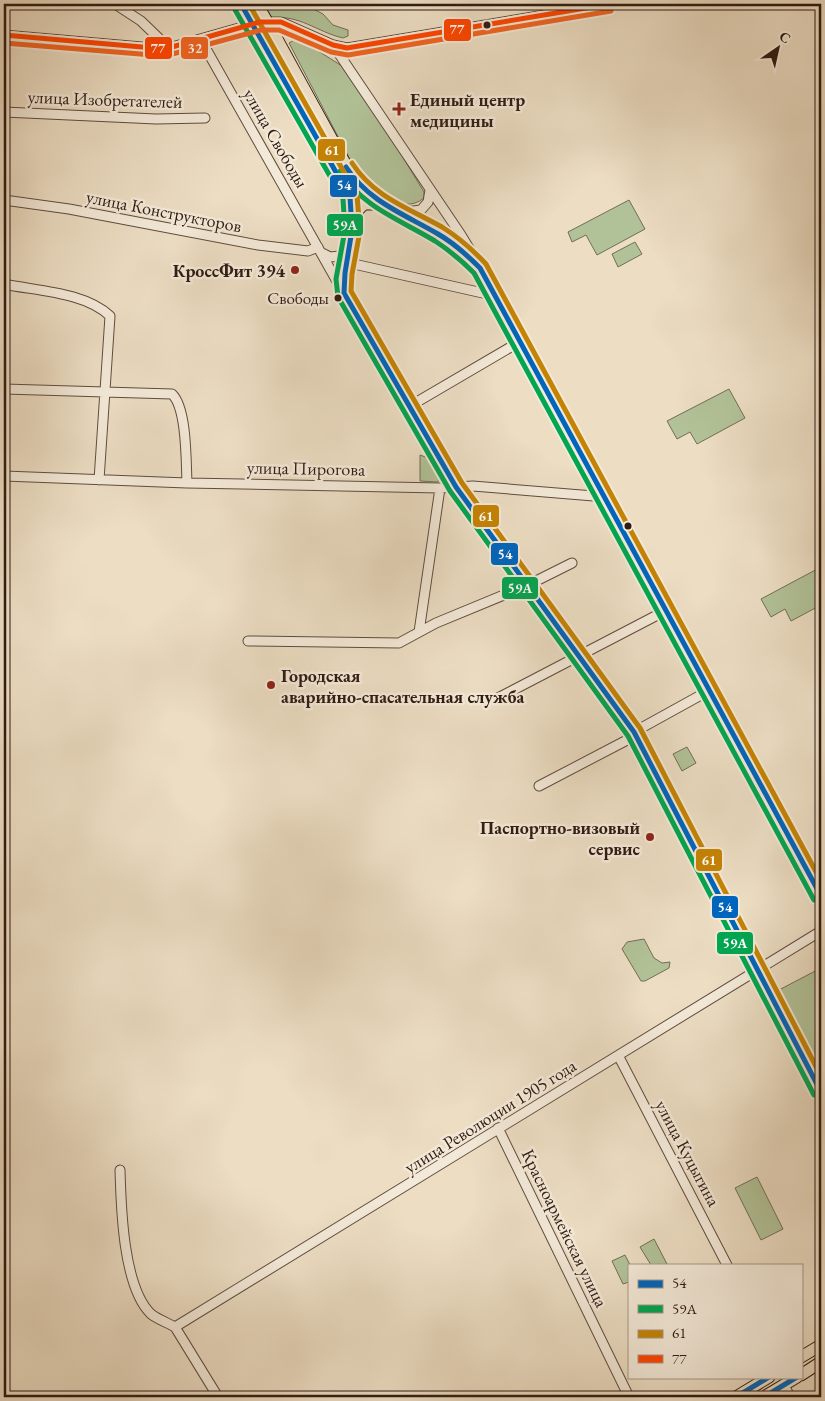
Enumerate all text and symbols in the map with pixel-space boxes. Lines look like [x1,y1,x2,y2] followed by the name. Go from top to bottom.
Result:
[443,18,472,42] line badge: 77
[450,20,465,38] text: 77
[482,20,492,30] unlabelled marker
[752,22,802,72] north arrow
[776,27,794,47] text: С
[144,36,173,60] line badge: 77
[180,36,209,60] line badge: 32
[151,39,166,57] text: 77
[188,39,203,57] text: 32
[238,84,314,192] street label: улица Свободы
[27,85,183,113] street label: улица Изобретателей
[410,88,525,132] place label: Единый центр медицины
[392,102,406,116] marker: Единый центр медицины
[317,138,346,162] line badge: 61
[325,141,339,159] text: 61
[329,174,358,198] line badge: 54
[337,176,352,194] text: 54
[84,185,244,237] street label: улица Конструкторов
[326,213,364,237] line badge: 59А
[333,216,358,234] text: 59А
[173,259,285,282] place label: КроссФит 394
[289,264,301,276] marker: КроссФит 394
[267,287,329,309] place label: Свободы
[333,293,343,303] marker: Свободы
[247,455,366,481] street label: улица Пирогова
[472,504,500,528] line badge: 61
[479,507,493,525] text: 61
[623,521,633,531] unlabelled marker
[490,542,519,566] line badge: 54
[498,545,513,563] text: 54
[501,576,539,600] line badge: 59А
[508,579,533,597] text: 59А
[281,664,524,708] place label: Городская аварийно-спасательная служба
[265,679,277,691] marker: Городская аварийно-спасательная служба
[480,816,641,860] place label: Паспортно-визовый сервис
[644,831,656,843] marker: Паспортно-визовый сервис
[695,848,723,872] line badge: 61
[702,851,716,869] text: 61
[711,895,739,919] line badge: 54
[718,898,733,916] text: 54
[716,931,754,955] line badge: 59А
[723,934,748,952] text: 59А
[400,1053,581,1178] street label: улица Революции 1905 года
[650,1096,726,1211] street label: улица Куцыгина
[517,1145,614,1312] street label: Красноармейская улица
[628,1264,802,1378] legend
[672,1273,687,1292] text: 54
[672,1299,697,1318] text: 59А
[672,1323,686,1342] text: 61
[672,1349,687,1368] text: 77

